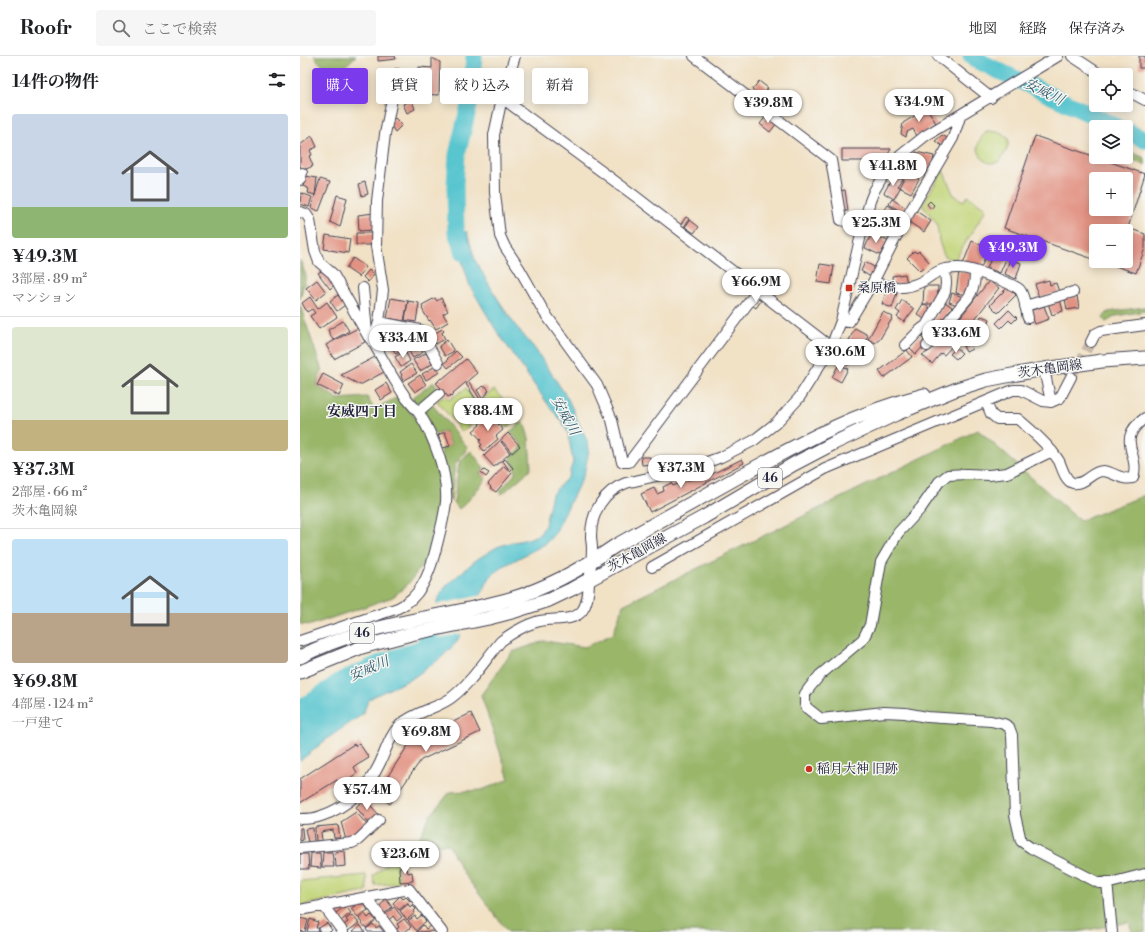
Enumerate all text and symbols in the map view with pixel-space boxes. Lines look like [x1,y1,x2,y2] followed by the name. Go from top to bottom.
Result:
[96,10,376,46] search box
[20,16,72,40] text: Roofr
[110,17,132,39] icon: search
[142,20,217,39] text: ここで検索
[969,20,997,38] text: 地図
[1019,20,1047,38] text: 経路
[1069,20,1125,38] text: 保存済み
[312,68,368,104] chip: 購入
[376,68,432,104] chip: 賃貸
[440,68,524,104] chip: 絞り込み
[532,68,588,104] chip: 新着
[1089,68,1133,268] map controls
[1089,68,1133,112] button: locate
[266,69,288,91] icon: filters
[12,71,99,93] text: 14件の物件
[1021,75,1069,110] water label: 安威川
[886,89,952,123] pin: ¥34.9M
[735,90,801,124] pin: ¥39.8M
[894,94,944,110] text: ¥34.9M
[743,95,793,111] text: ¥39.8M
[1089,120,1133,164] button: layers
[114,140,186,212] icon: home
[860,153,926,187] pin: ¥41.8M
[869,158,917,174] text: ¥41.8M
[1089,172,1133,216] button: +
[843,210,909,244] pin: ¥25.3M
[851,215,901,231] text: ¥25.3M
[1089,224,1133,268] button: −
[980,235,1046,269] pin: ¥49.3M
[988,240,1038,256] text: ¥49.3M
[12,246,78,268] text: ¥49.3M
[723,269,789,303] pin: ¥66.9M
[12,271,87,287] text: 3部屋 · 89 m²
[731,274,781,290] text: ¥66.9M
[857,280,896,296] place label: 桑原橋
[844,283,854,293] marker: 桑原橋
[12,290,76,306] text: マンション
[923,320,989,354] pin: ¥33.6M
[370,325,436,359] pin: ¥33.4M
[931,325,981,341] text: ¥33.6M
[378,330,428,346] text: ¥33.4M
[807,339,873,373] pin: ¥30.6M
[814,344,866,360] text: ¥30.6M
[114,353,186,425] icon: home
[1017,357,1083,381] street label: 茨木亀岡線
[547,393,584,440] water label: 安威川
[455,398,521,432] pin: ¥88.4M
[327,403,397,421] district label: 安威四丁目
[463,403,513,419] text: ¥88.4M
[648,455,714,489] pin: ¥37.3M
[12,459,75,481] text: ¥37.3M
[657,460,705,476] text: ¥37.3M
[758,468,782,488] road number: 46
[12,484,87,500] text: 2部屋 · 66 m²
[12,503,77,519] text: 茨木亀岡線
[605,530,669,576] street label: 茨木亀岡線
[114,565,186,637] icon: home
[350,623,374,643] road number: 46
[346,652,394,685] water label: 安威川
[12,671,78,693] text: ¥69.8M
[12,696,93,712] text: 4部屋 · 124 m²
[12,715,64,731] text: 一戸建て
[393,719,459,753] pin: ¥69.8M
[401,724,451,740] text: ¥69.8M
[817,761,898,777] place label: 稲月大神 旧跡
[804,764,814,774] marker: 稲月大神 旧跡
[334,777,400,811] pin: ¥57.4M
[343,782,391,798] text: ¥57.4M
[372,841,438,875] pin: ¥23.6M
[380,846,430,862] text: ¥23.6M

